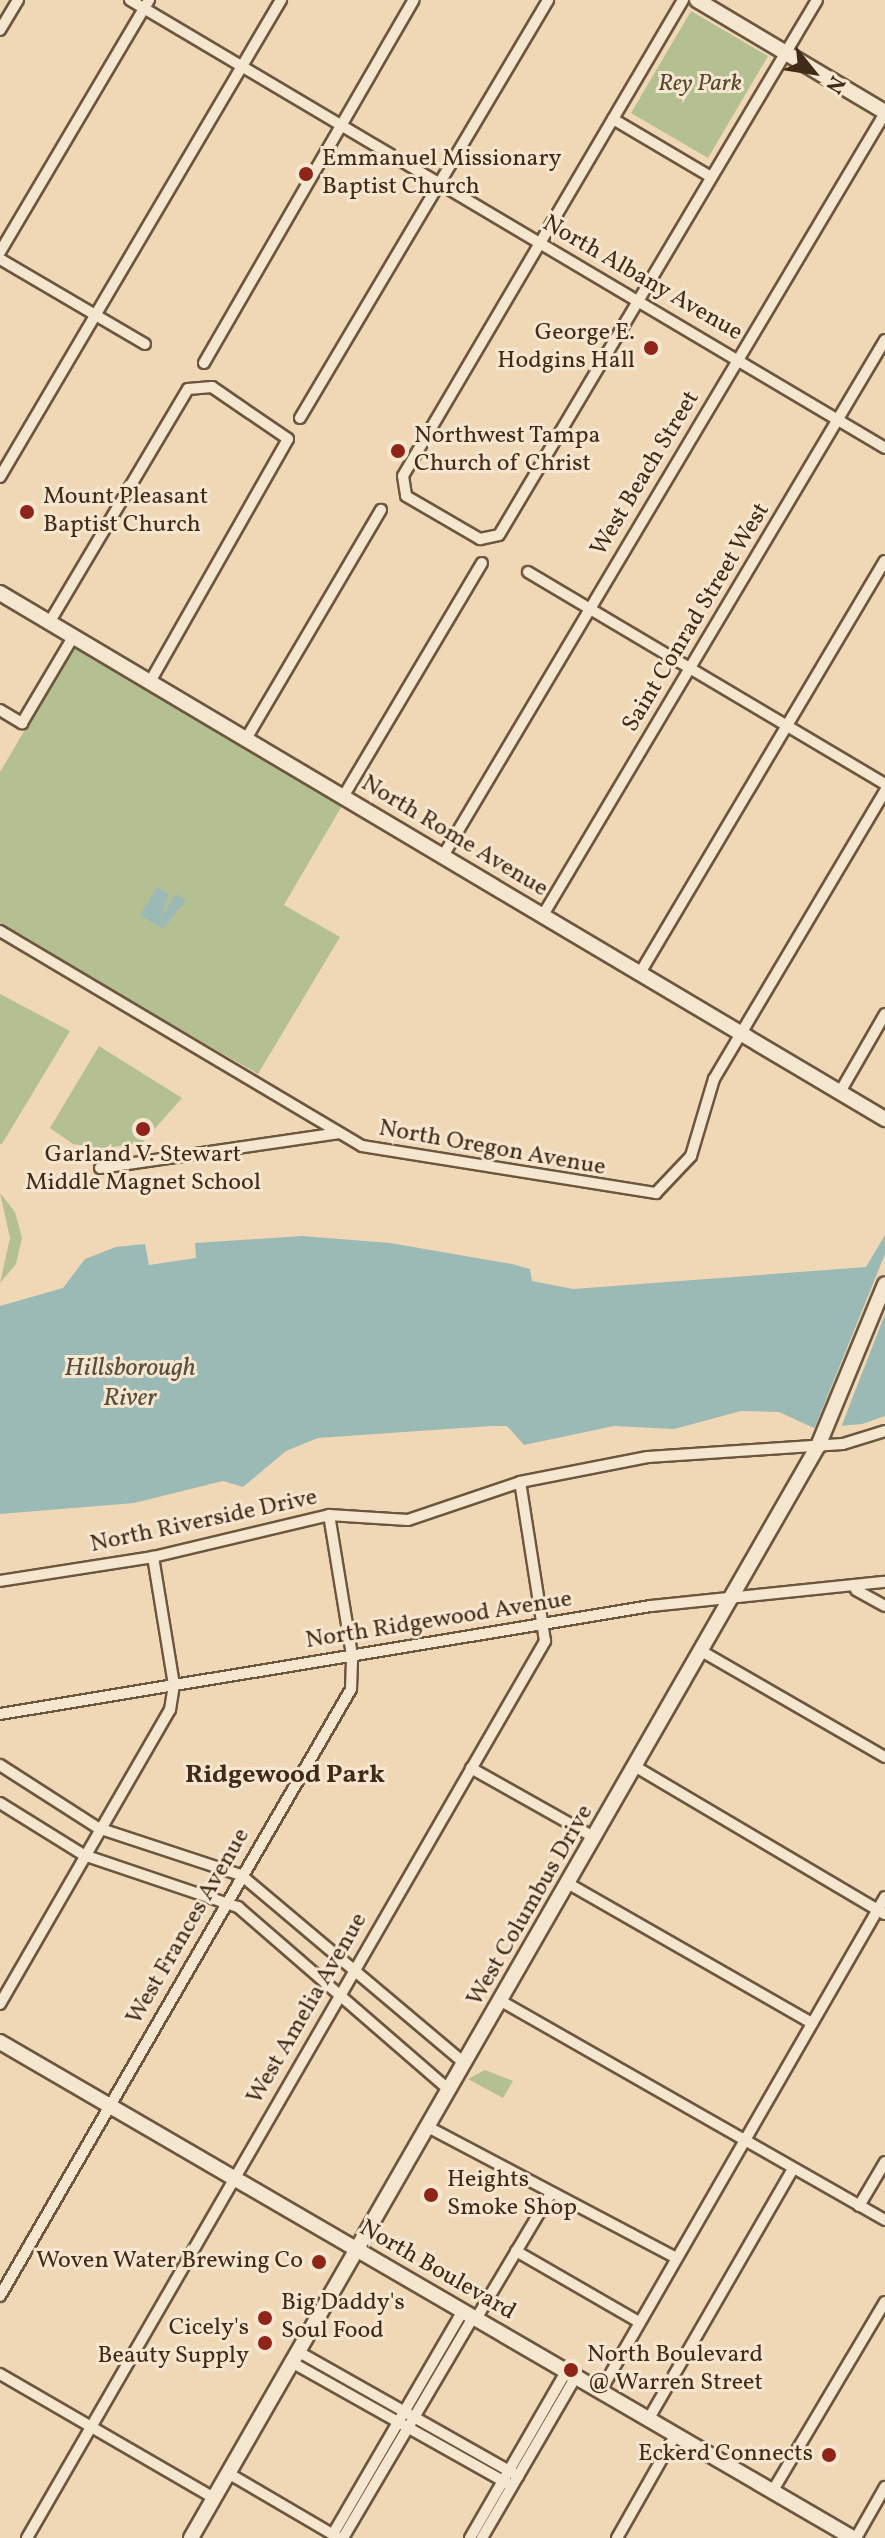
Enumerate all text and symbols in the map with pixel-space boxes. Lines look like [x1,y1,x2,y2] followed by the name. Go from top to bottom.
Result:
[773,32,853,112] north arrow
[817,70,852,99] text: N
[658,71,742,99] park label: Rey Park
[322,146,561,202] place label: Emmanuel Missionary Baptist Church
[297,165,315,183] marker: Emmanuel Missionary Baptist Church
[537,210,747,348] street label: North Albany Avenue
[497,320,635,376] place label: George E. Hodgins Hall
[642,339,660,357] marker: George E. Hodgins Hall
[585,386,707,562] street label: West Beach Street
[414,423,601,479] place label: Northwest Tampa Church of Christ
[389,442,407,460] marker: Northwest Tampa Church of Christ
[43,484,208,540] place label: Mount Pleasant Baptist Church
[617,498,777,738] street label: Saint Conrad Street West
[18,503,36,521] marker: Mount Pleasant Baptist Church
[355,770,553,904] street label: North Rome Avenue
[376,1115,608,1183] street label: North Oregon Avenue
[134,1120,152,1138] marker: Garland V. Stewart Middle Magnet School
[25,1142,261,1198] place label: Garland V. Stewart Middle Magnet School
[64,1353,196,1414] water label: Hillsborough River
[88,1484,320,1560] street label: North Riverside Drive
[304,1586,574,1656] street label: North Ridgewood Avenue
[185,1760,385,1792] district label: Ridgewood Park
[462,1800,600,2012] street label: West Columbus Drive
[121,1824,257,2030] street label: West Frances Avenue
[241,1908,375,2110] street label: West Amelia Avenue
[447,2167,577,2223] place label: Heights Smoke Shop
[422,2186,440,2204] marker: Heights Smoke Shop
[354,2215,520,2327] street label: North Boulevard
[35,2248,303,2276] place label: Woven Water Brewing Co
[310,2253,328,2271] marker: Woven Water Brewing Co
[281,2290,405,2346] place label: Big Daddy's Soul Food
[256,2309,274,2327] marker: Big Daddy's Soul Food
[97,2315,249,2371] place label: Cicely's Beauty Supply
[256,2334,274,2352] marker: Cicely's Beauty Supply
[587,2342,764,2398] place label: North Boulevard @ Warren Street
[562,2361,580,2379] marker: North Boulevard @ Warren Street
[638,2441,813,2469] place label: Eckerd Connects
[820,2446,838,2464] marker: Eckerd Connects

